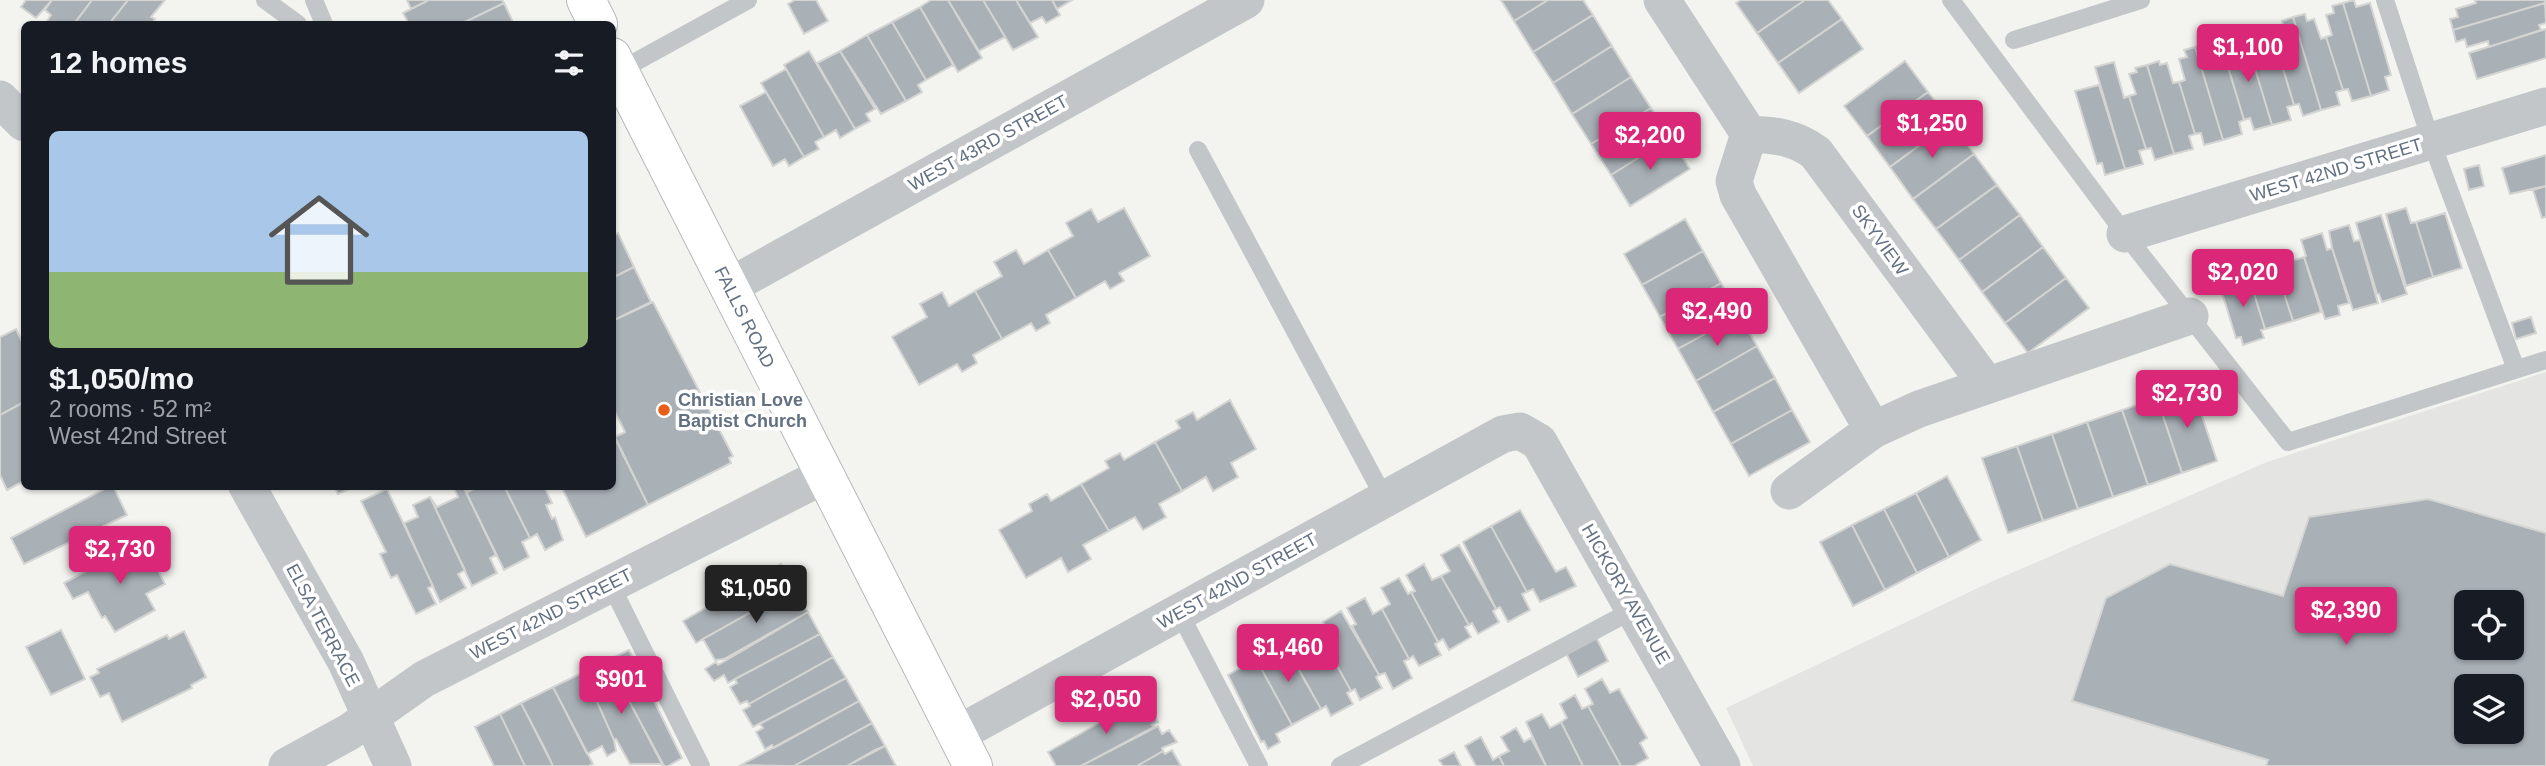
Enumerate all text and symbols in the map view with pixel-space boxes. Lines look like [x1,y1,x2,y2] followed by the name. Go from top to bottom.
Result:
[2191,24,2305,84] pin: $1,100
[2213,34,2283,60] text: $1,100
[550,44,588,82] icon: filters
[49,46,187,79] text: 12 homes
[905,91,1071,195] street label: WEST 43RD STREET
[1875,100,1989,160] pin: $1,250
[1897,110,1967,136] text: $1,250
[1593,113,1707,172] pin: $2,200
[1615,122,1685,148] text: $2,200
[2248,134,2424,206] street label: WEST 42ND STREET
[256,177,382,303] icon: home
[1848,201,1912,279] street label: SKYVIEW
[2186,250,2300,309] pin: $2,020
[2208,259,2278,285] text: $2,020
[710,263,779,371] street label: FALLS ROAD
[1660,288,1774,348] pin: $2,490
[1682,298,1752,324] text: $2,490
[49,362,194,395] text: $1,050/mo
[2130,370,2244,430] pin: $2,730
[2152,380,2222,406] text: $2,730
[678,390,807,431] place label: Christian Love Baptist Church
[49,396,211,422] text: 2 rooms · 52 m²
[656,402,672,418] marker: Christian Love Baptist Church
[49,423,226,449] text: West 42nd Street
[1578,521,1674,667] street label: HICKORY AVENUE
[63,526,177,586] pin: $2,730
[1154,529,1320,633] street label: WEST 42ND STREET
[85,536,155,562] text: $2,730
[282,560,364,690] street label: ELSA TERRACE
[467,565,635,663] street label: WEST 42ND STREET
[699,566,813,625] pin: $1,050
[721,575,791,601] text: $1,050
[2289,588,2403,647] pin: $2,390
[2454,590,2524,744] map controls
[2454,590,2524,660] button: locate
[2311,597,2381,623] text: $2,390
[1231,624,1345,684] pin: $1,460
[1253,634,1323,660] text: $1,460
[580,656,662,716] pin: $901
[595,666,647,692] text: $901
[2454,674,2524,744] button: layers
[1049,676,1163,736] pin: $2,050
[1071,686,1141,712] text: $2,050

